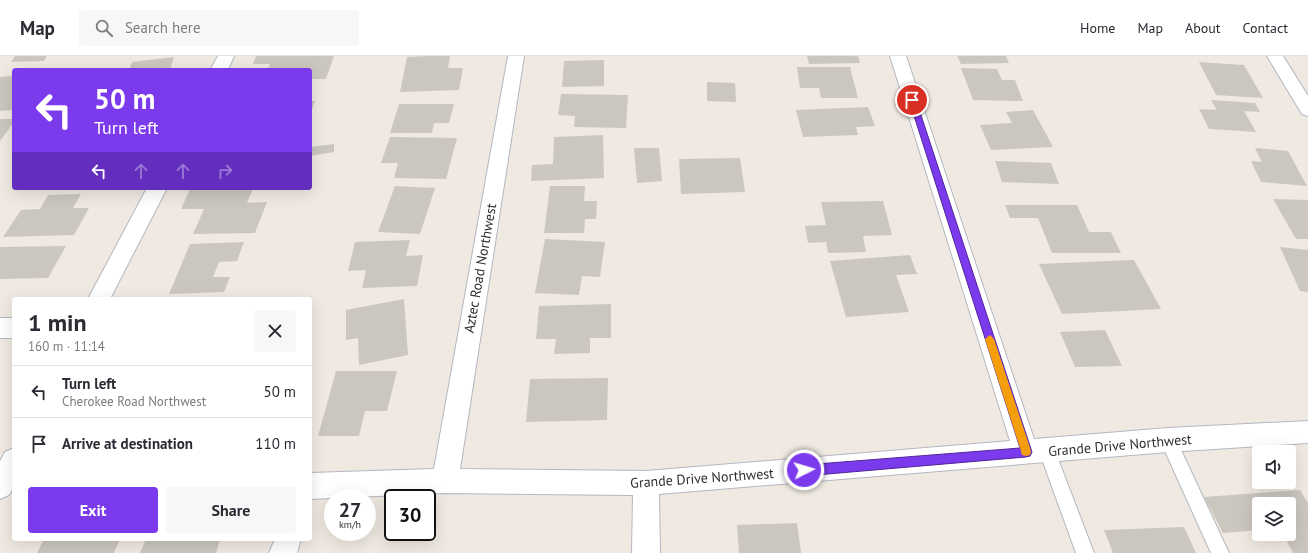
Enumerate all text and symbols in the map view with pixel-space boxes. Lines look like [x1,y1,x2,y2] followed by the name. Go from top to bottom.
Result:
[79,10,359,46] search box
[20,16,55,40] text: Map
[93,17,115,39] icon: search
[125,18,201,37] text: Search here
[1080,19,1115,37] text: Home
[1137,19,1163,37] text: Map
[1185,19,1221,37] text: About
[1243,19,1288,37] text: Contact
[94,80,155,117] text: 50 m
[895,83,929,117] pin
[28,84,80,136] icon: left
[901,89,923,111] icon: arrive
[94,116,159,139] text: Turn left
[88,160,110,182] icon: left
[130,160,152,182] icon: ahead
[172,160,194,182] icon: ahead
[214,160,236,182] icon: right
[460,202,500,334] street label: Aztec Road Northwest
[28,307,87,338] text: 1 min
[254,310,296,352] button: close
[28,338,105,355] text: 160 m · 11:14
[62,374,116,393] text: Turn left
[28,381,50,403] icon: left
[263,382,296,401] text: 50 m
[62,393,206,410] text: Cherokee Road Northwest
[1048,430,1193,460] street label: Grande Drive Northwest
[28,433,50,455] icon: arrive
[62,434,193,453] text: Arrive at destination
[255,434,296,453] text: 110 m
[1252,445,1296,541] map controls
[1252,445,1296,489] button: sound
[783,449,825,491] position arrow
[630,464,775,492] street label: Grande Drive Northwest
[28,487,158,533] button: Exit
[166,487,296,533] button: Share
[384,489,436,541] speed limit sign: 30
[339,497,361,523] text: 27
[1252,497,1296,541] button: layers
[339,518,361,531] text: km/h

